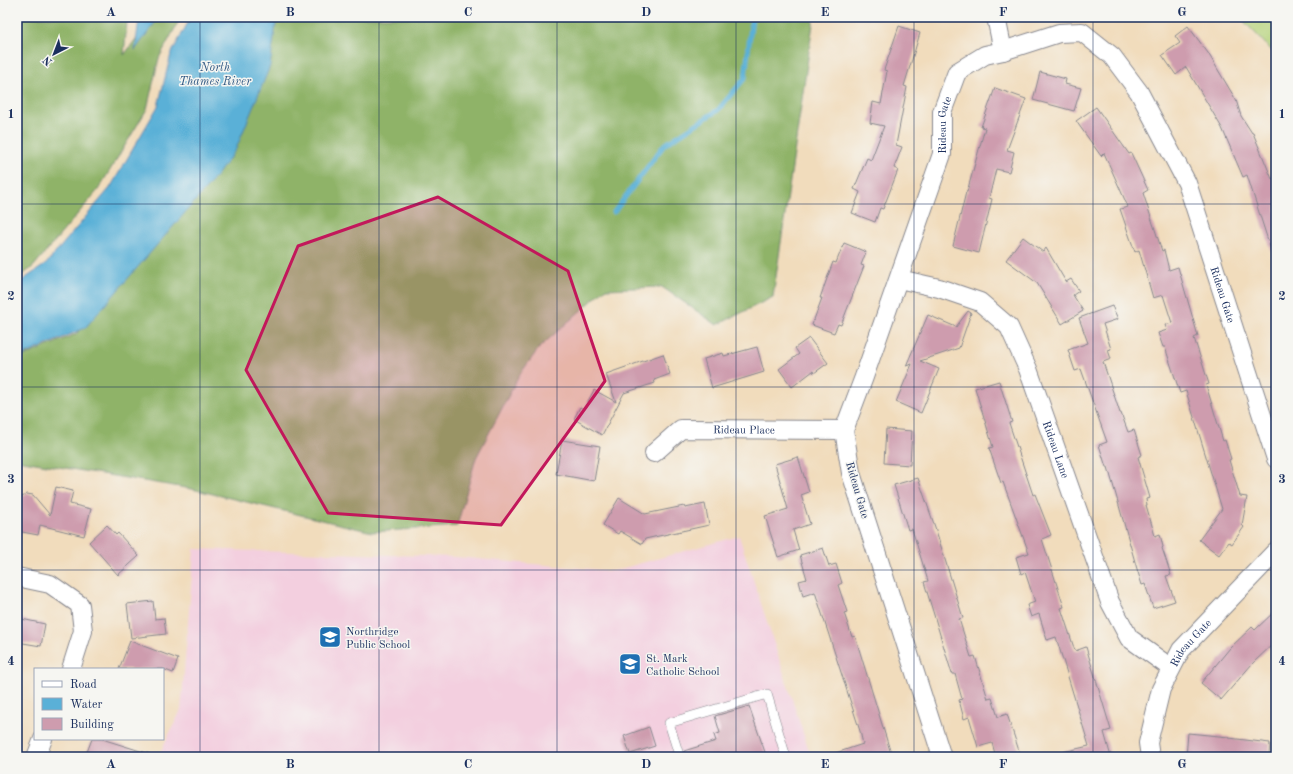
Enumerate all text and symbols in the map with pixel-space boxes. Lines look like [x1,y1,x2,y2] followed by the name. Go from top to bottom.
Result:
[106,6,116,19] text: A
[285,6,295,19] text: B
[464,6,472,19] text: C
[641,6,651,19] text: D
[821,6,830,19] text: E
[999,6,1008,19] text: F
[1177,6,1187,19] text: G
[34,34,74,74] north arrow
[41,53,55,67] text: N
[179,62,252,88] water label: North Thames River
[938,95,954,154] street label: Rideau Gate
[7,108,15,121] text: 1
[1278,108,1286,121] text: 1
[1207,266,1236,325] street label: Rideau Gate
[7,290,15,303] text: 2
[1278,290,1286,303] text: 2
[1040,420,1070,480] street label: Rideau Lane
[713,425,775,437] street label: Rideau Place
[843,461,870,520] street label: Rideau Gate
[7,473,15,486] text: 3
[1278,473,1286,486] text: 3
[1169,618,1214,669] street label: Rideau Gate
[317,624,343,650] school or university icon: Northridge Public School
[346,627,410,651] place label: Northridge Public School
[617,651,643,677] school or university icon: St. Mark Catholic School
[646,654,719,678] place label: St. Mark Catholic School
[7,655,15,668] text: 4
[1278,655,1286,668] text: 4
[34,668,164,740] legend
[70,679,97,691] text: Road
[70,699,103,711] text: Water
[70,719,114,731] text: Building
[106,758,116,771] text: A
[285,758,295,771] text: B
[464,758,472,771] text: C
[641,758,651,771] text: D
[821,758,830,771] text: E
[999,758,1008,771] text: F
[1177,758,1187,771] text: G

